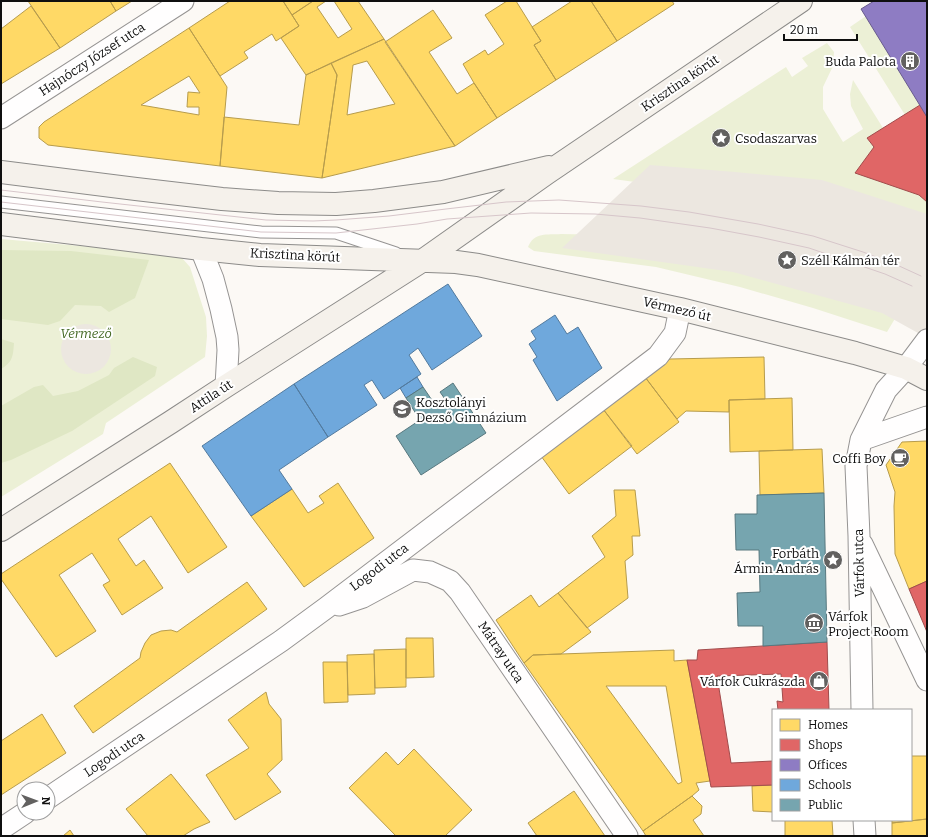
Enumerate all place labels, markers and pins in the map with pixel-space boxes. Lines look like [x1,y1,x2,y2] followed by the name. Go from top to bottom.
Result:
[899,50,921,72] building icon: Buda Palota
[825,54,896,69] place label: Buda Palota
[710,127,732,149] place icon: Csodaszarvas
[735,131,817,146] place label: Csodaszarvas
[776,249,798,271] place icon: Széll Kálmán tér
[801,253,900,268] place label: Széll Kálmán tér
[416,395,527,425] place label: Kosztolányi Dezső Gimnázium
[391,398,413,420] school or university icon: Kosztolányi Dezső Gimnázium
[889,447,911,469] cafe icon: Coffi Boy
[832,451,886,466] place label: Coffi Boy
[734,546,819,576] place label: Forbáth Ármin András
[822,549,844,571] place icon: Forbáth Ármin András
[828,609,909,639] place label: Várfok Project Room
[803,612,825,634] museum icon: Várfok Project Room
[808,670,830,692] shop icon: Várfok Cukrászda
[700,674,805,689] place label: Várfok Cukrászda

